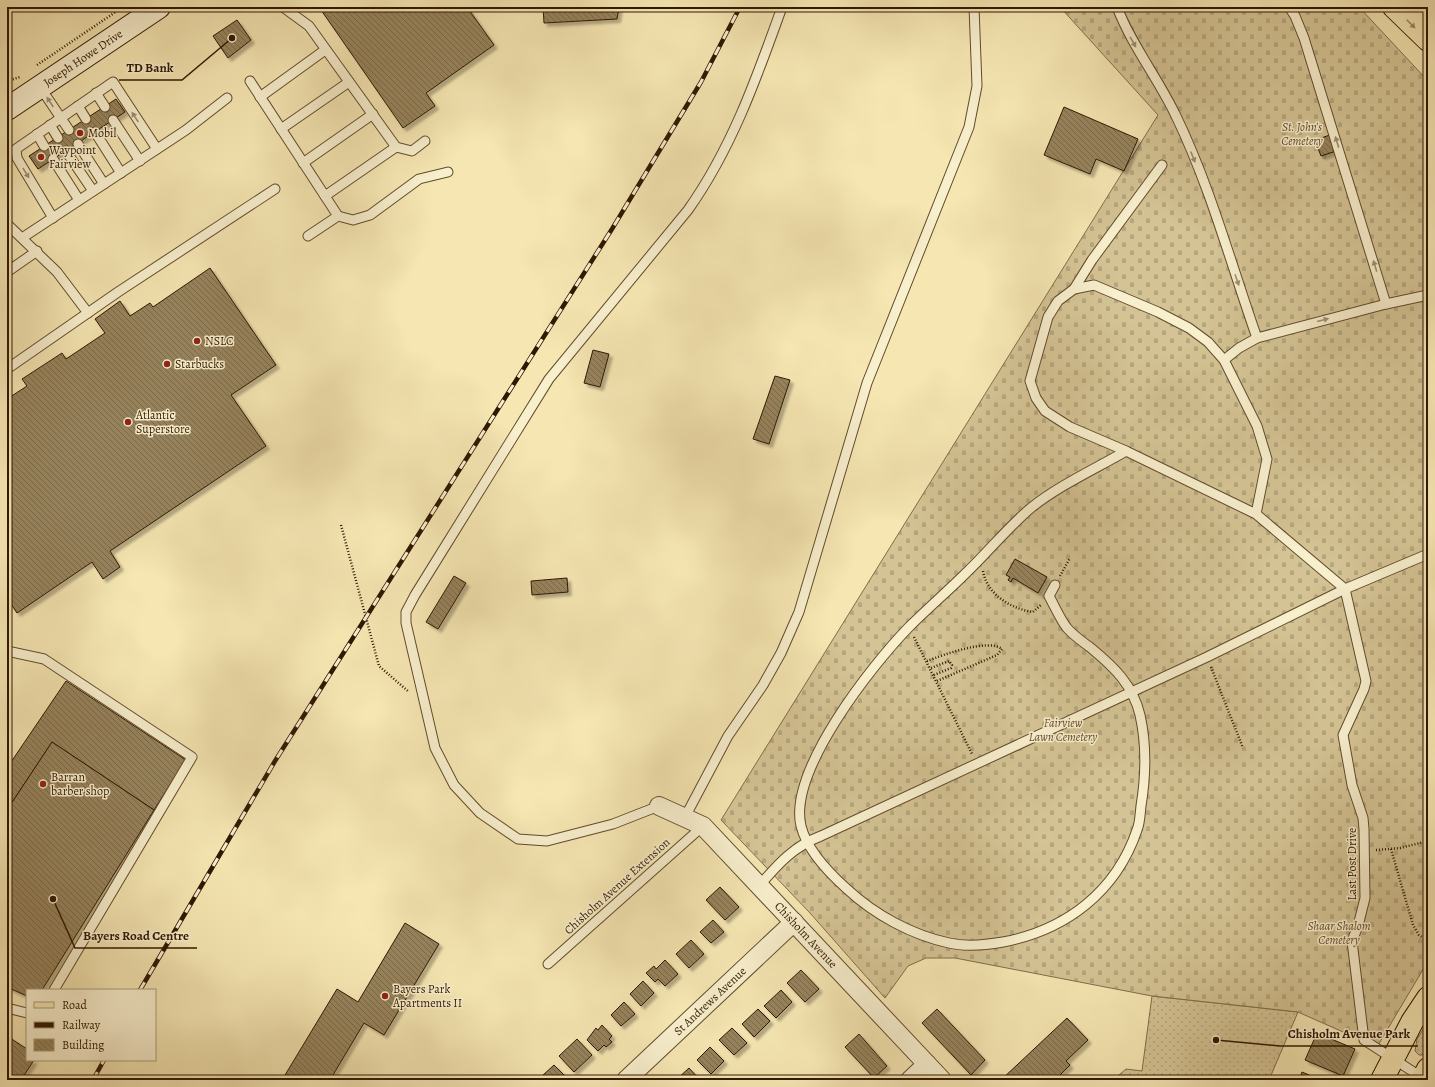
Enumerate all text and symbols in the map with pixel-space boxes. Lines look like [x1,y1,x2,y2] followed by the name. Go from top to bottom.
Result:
[1406,19,1416,29] one-way arrow
[40,26,126,90] street label: Joseph Howe Drive
[1130,36,1137,48] one-way arrow
[119,55,182,80] callout: TD Bank
[126,59,174,76] text: TD Bank
[46,97,54,107] one-way arrow
[132,111,139,123] one-way arrow
[1281,119,1324,149] park label: St. John's Cemetery
[88,125,116,141] place label: Mobil
[75,128,85,138] marker: Mobil
[1334,136,1340,148] one-way arrow
[48,142,96,172] place label: Waypoint Fairview
[36,152,46,162] marker: Waypoint Fairview
[1190,152,1196,163] one-way arrow
[22,167,29,179] one-way arrow
[1372,260,1378,272] one-way arrow
[1234,274,1240,286] one-way arrow
[1317,317,1329,323] one-way arrow
[205,333,234,349] place label: NSLC
[192,336,202,346] marker: NSLC
[175,356,224,372] place label: Starbucks
[162,359,172,369] marker: Starbucks
[135,407,190,437] place label: Atlantic Superstore
[123,417,133,427] marker: Atlantic Superstore
[1029,715,1098,745] park label: Fairview Lawn Cemetery
[51,769,109,799] place label: Barran barber shop
[38,779,48,789] marker: Barran barber shop
[1344,828,1360,901] street label: Last Post Drive
[561,834,674,938] street label: Chisholm Avenue Extension
[771,898,841,972] street label: Chisholm Avenue
[1307,918,1371,948] park label: Shaar Shalom Cemetery
[75,923,197,948] callout: Bayers Road Centre
[83,927,189,944] text: Bayers Road Centre
[670,963,750,1039] street label: St Andrews Avenue
[392,981,462,1011] place label: Bayers Park Apartments II
[26,989,156,1061] legend
[380,991,390,1001] marker: Bayers Park Apartments II
[62,997,88,1013] text: Road
[62,1017,101,1033] text: Railway
[1280,1021,1418,1046] callout: Chisholm Avenue Park
[1288,1025,1410,1042] text: Chisholm Avenue Park
[62,1037,104,1053] text: Building

